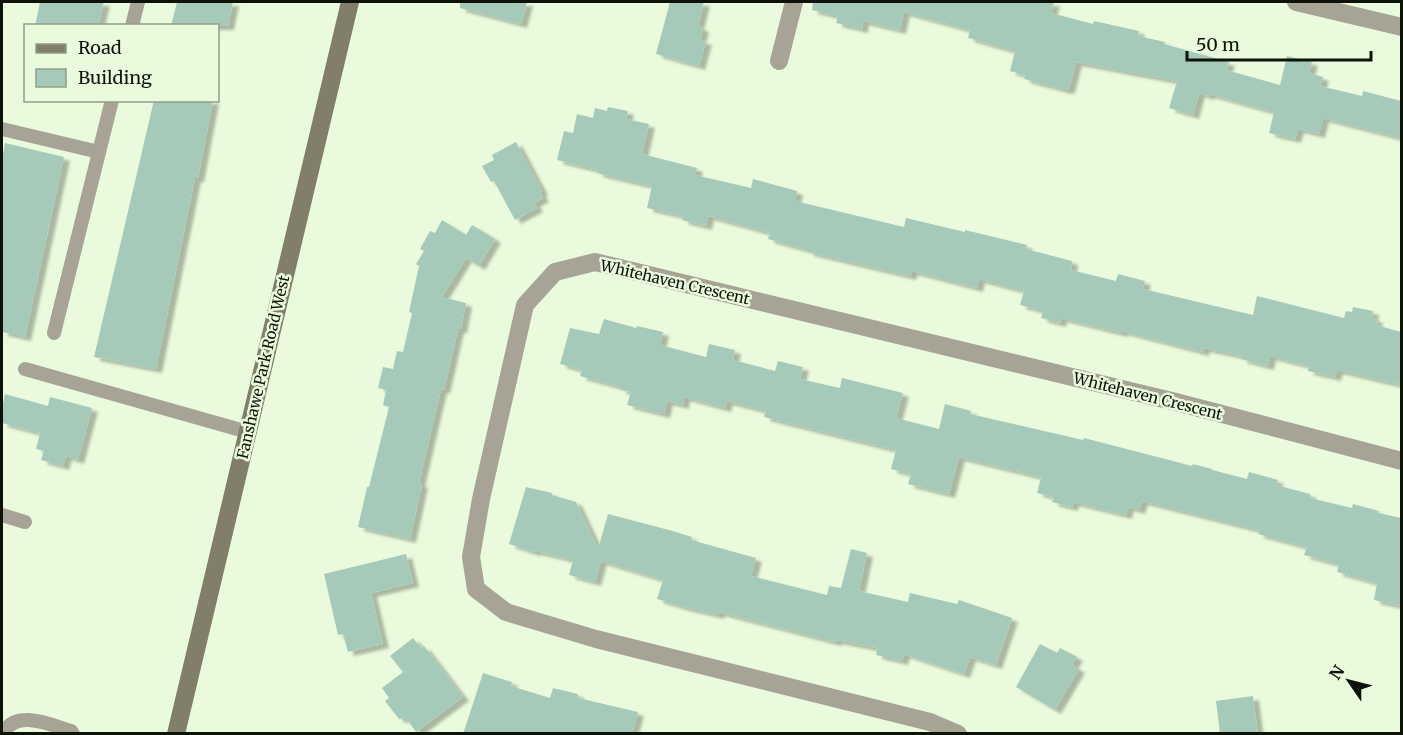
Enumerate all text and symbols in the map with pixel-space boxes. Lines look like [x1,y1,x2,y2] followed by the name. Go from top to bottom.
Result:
[24,24,219,102] legend
[1187,24,1372,62] scale bar
[1196,33,1240,56] text: 50 m
[78,36,122,59] text: Road
[78,66,152,89] text: Building
[598,255,752,308] street label: Whitehaven Crescent
[233,273,293,461] street label: Fanshawe Park Road West
[1071,368,1225,424] street label: Whitehaven Crescent
[1319,651,1379,711] north arrow
[1325,661,1349,683] text: N

